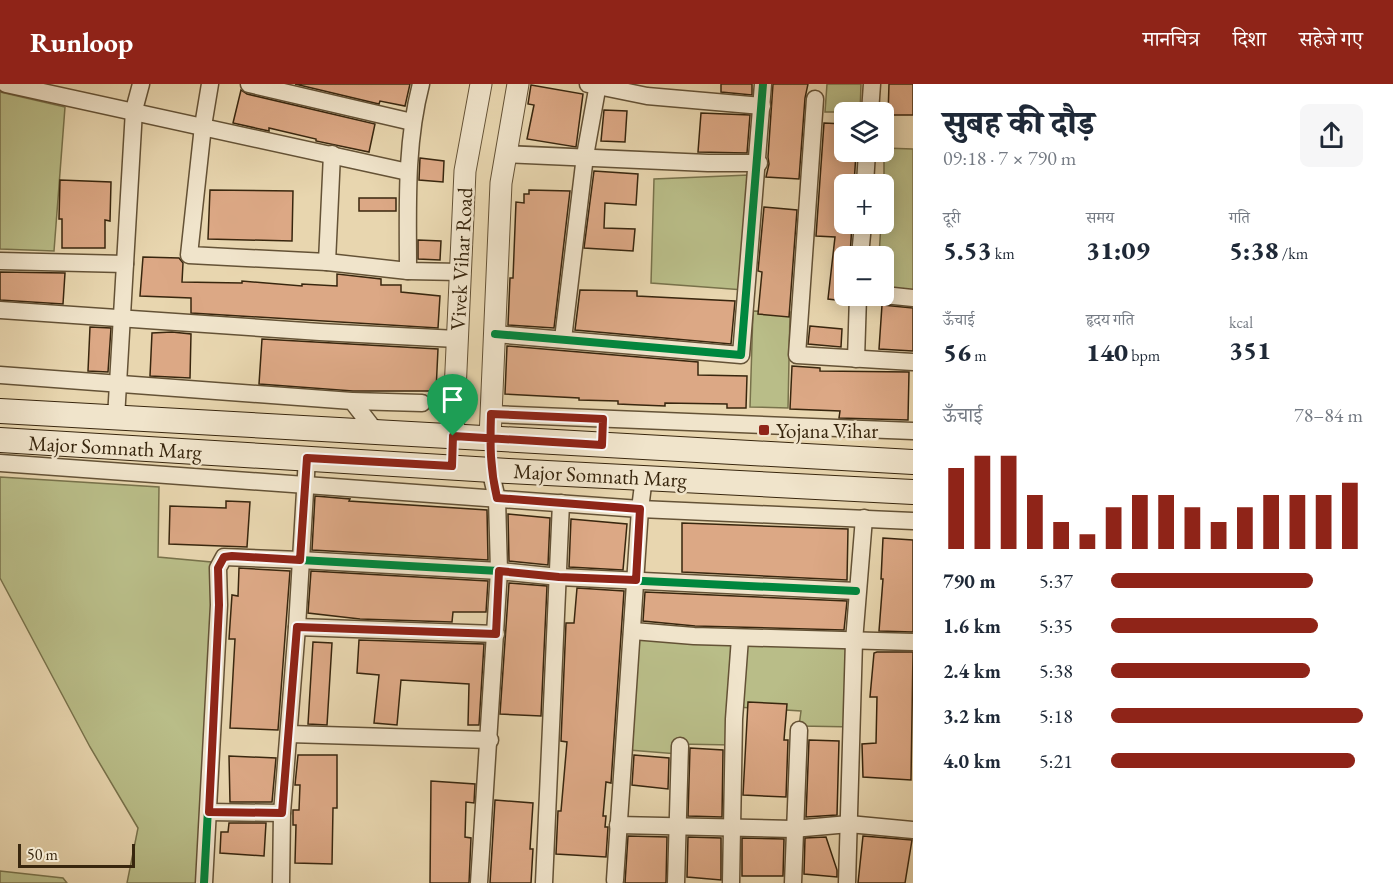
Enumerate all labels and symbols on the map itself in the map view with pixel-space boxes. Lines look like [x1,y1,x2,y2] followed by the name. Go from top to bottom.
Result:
[444,187,478,331] street label: Vivek Vihar Road
[427,374,478,436] pin
[776,417,878,444] place label: Yojana Vihar
[757,423,771,437] marker: Yojana Vihar
[28,429,203,465] street label: Major Somnath Marg
[513,457,688,493] street label: Major Somnath Marg
[18,841,135,868] scale bar

